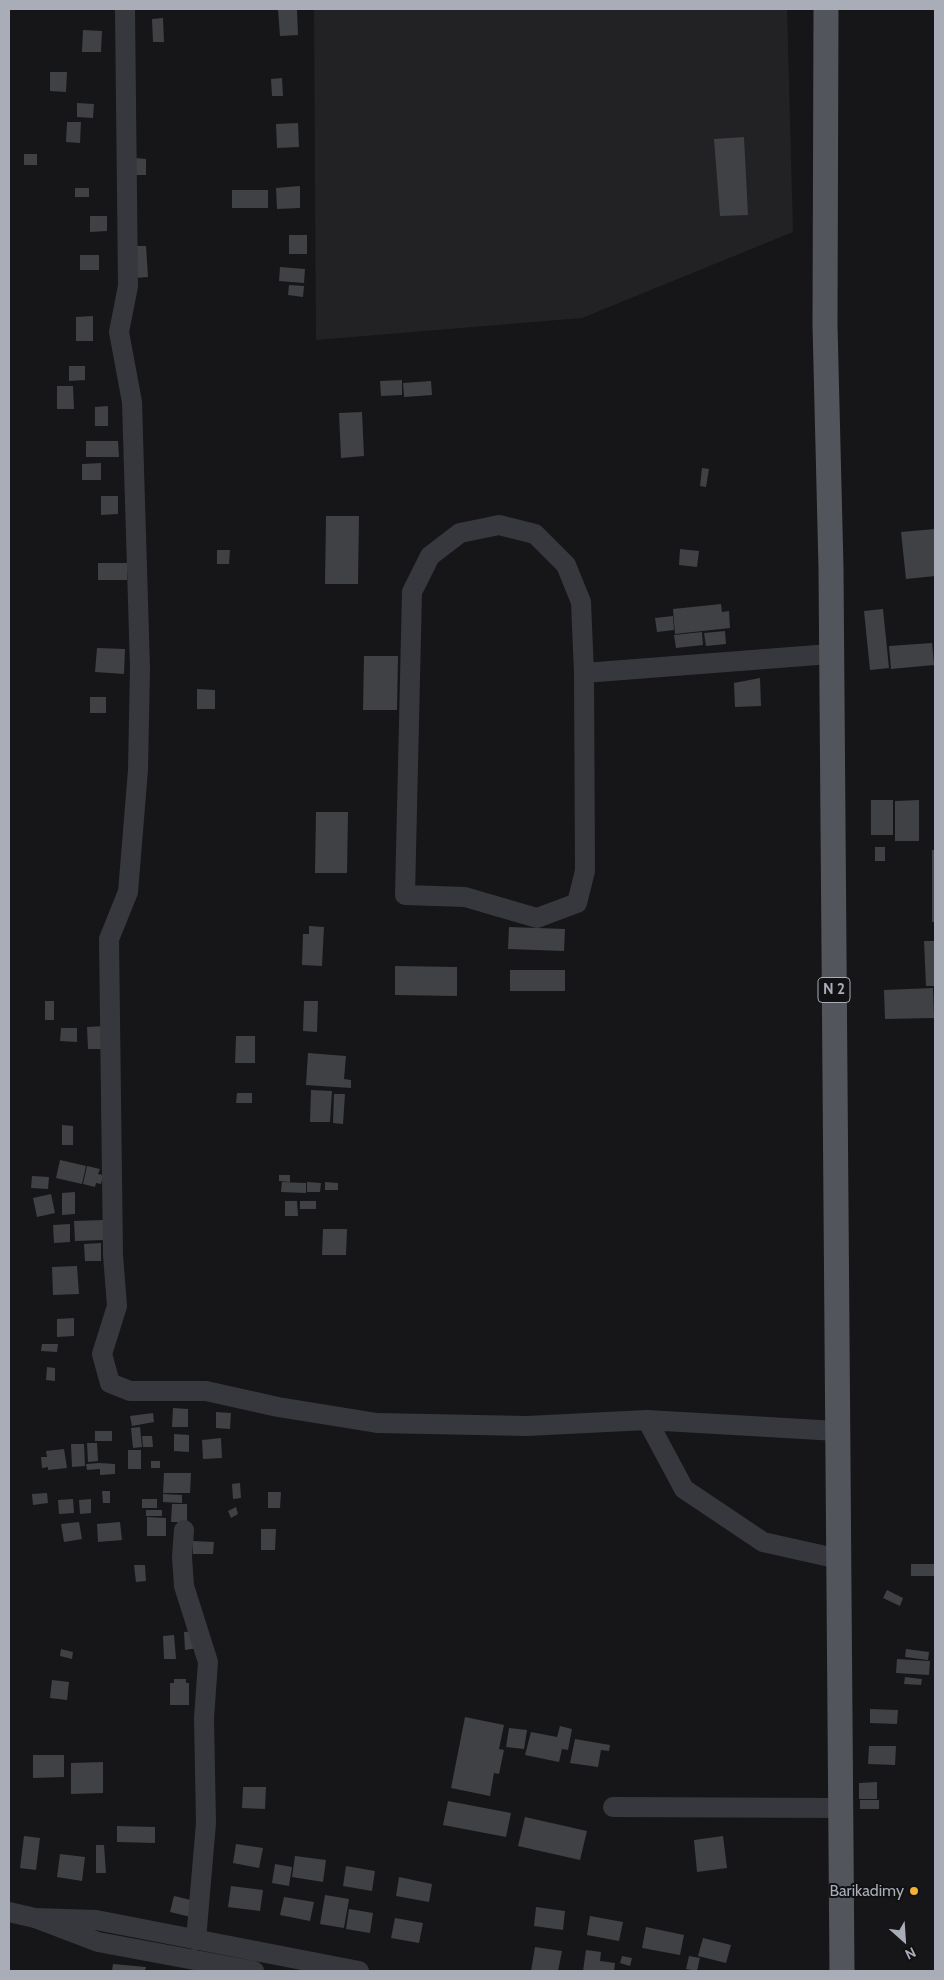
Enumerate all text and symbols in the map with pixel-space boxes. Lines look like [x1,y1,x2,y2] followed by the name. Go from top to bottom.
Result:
[818,978,850,1002] road number: N 2
[829,1881,904,1901] place label: Barikadimy
[908,1885,920,1897] marker: Barikadimy
[879,1915,929,1965] north arrow
[902,1943,919,1964] text: N

